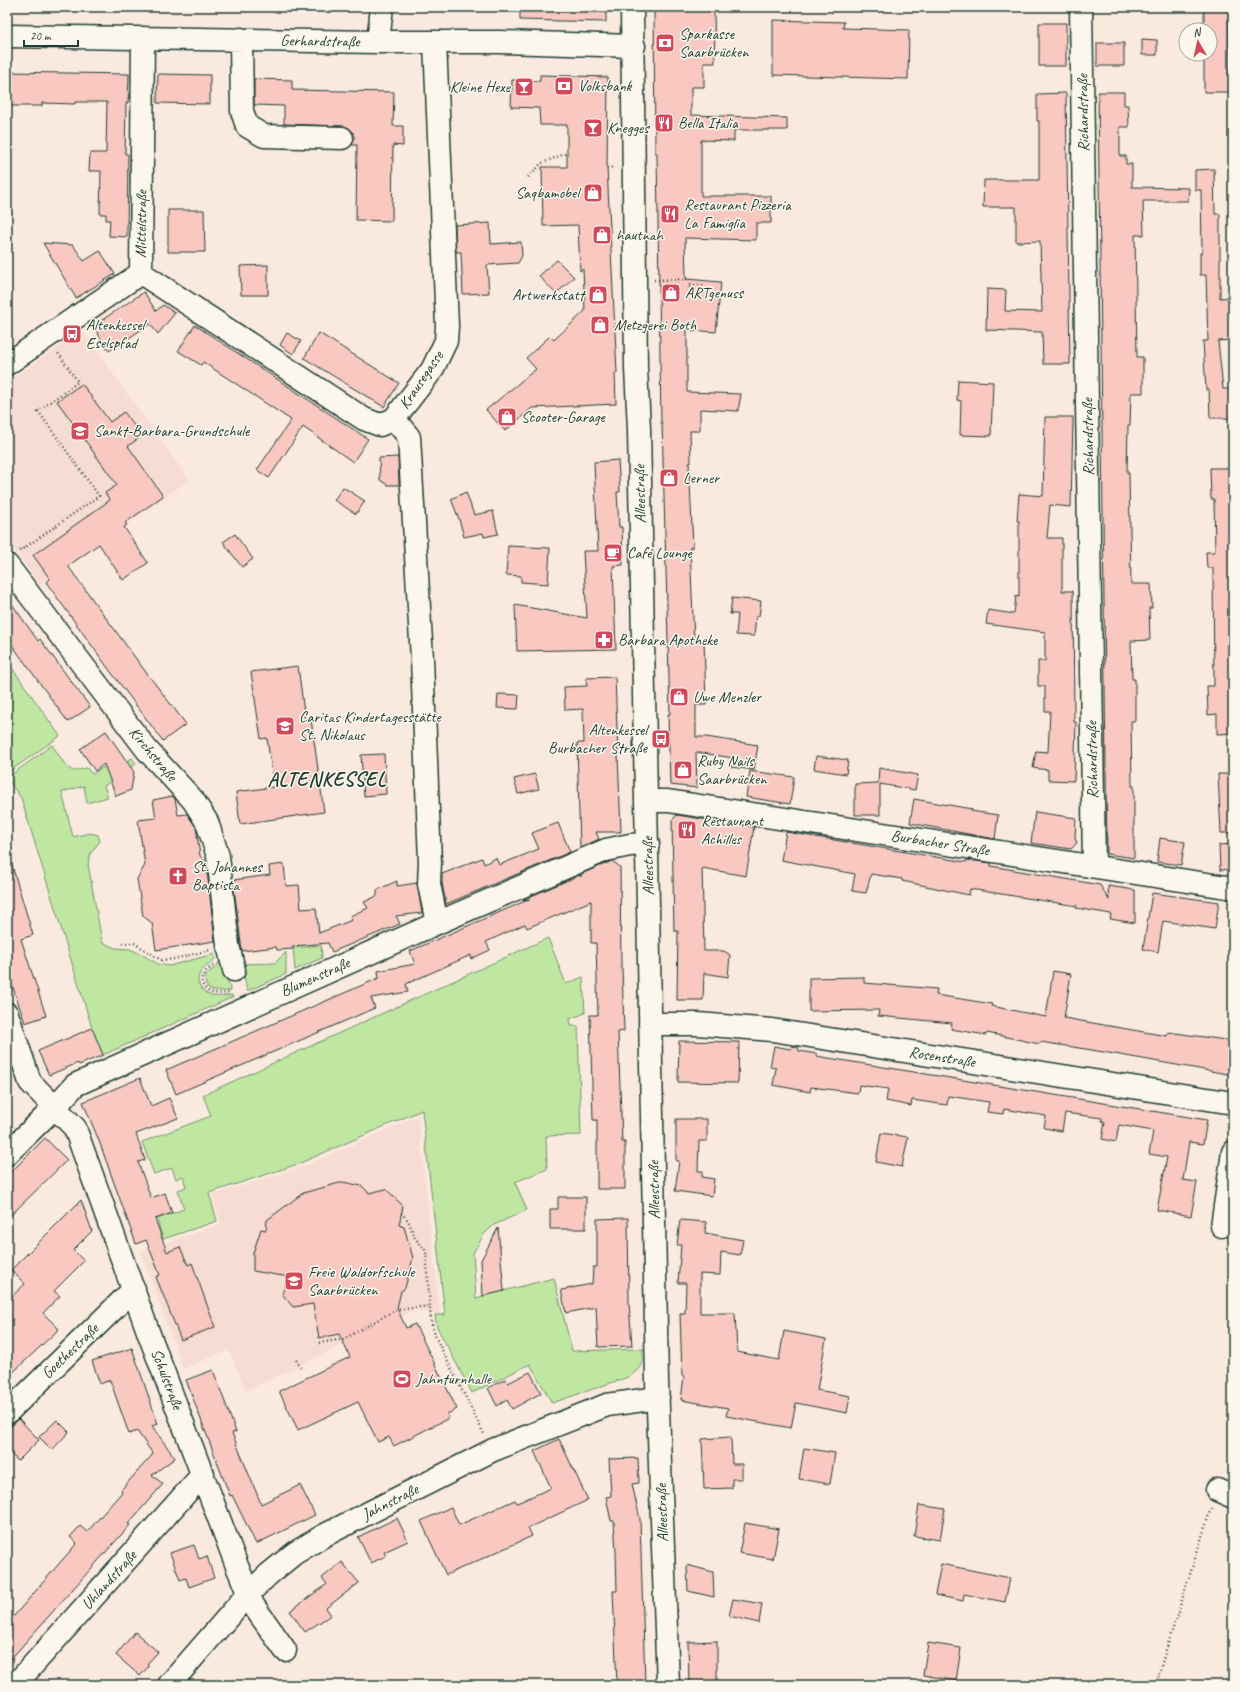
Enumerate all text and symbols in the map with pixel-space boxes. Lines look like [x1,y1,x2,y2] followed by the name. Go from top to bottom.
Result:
[24,22,78,48] scale bar
[1178,22,1218,62] north arrow
[679,24,749,62] place label: Sparkasse Saarbrücken
[1192,24,1203,40] text: N
[30,28,52,44] text: 20 m
[280,30,362,52] street label: Gerhardstraße
[654,32,676,54] bank icon: Sparkasse Saarbrücken
[1072,72,1094,152] street label: Richardstraße
[553,75,575,97] bank icon: Volksbank
[513,76,535,98] bar icon: Kleine Hexe
[578,76,633,96] place label: Volksbank
[450,77,512,97] place label: Kleine Hexe
[653,112,675,134] restaurant icon: Bella Italia
[678,113,739,133] place label: Bella Italia
[582,117,604,139] bar icon: Knegges
[607,118,650,138] place label: Knegges
[582,182,604,204] shop icon: Saqbamobel
[516,183,582,203] place label: Saqbamobel
[130,188,152,258] street label: Mittelstraße
[684,195,792,233] place label: Restaurant Pizzeria La Famiglia
[659,203,681,225] restaurant icon: Restaurant Pizzeria La Famiglia
[591,224,613,246] shop icon: hautnah
[616,225,664,245] place label: hautnah
[660,282,682,304] shop icon: ARTgenuss
[685,283,744,303] place label: ARTgenuss
[587,284,609,306] shop icon: Artwerkstatt
[512,285,587,305] place label: Artwerkstatt
[589,314,611,336] shop icon: Metzgerei Both
[86,315,148,353] place label: Altenkessel Eselspfad
[614,315,697,335] place label: Metzgerei Both
[61,323,83,345] bus stop icon: Altenkessel Eselspfad
[394,346,449,413] street label: Krausegasse
[1077,396,1099,476] street label: Richardstraße
[496,406,518,428] shop icon: Scooter-Garage
[521,407,607,427] place label: Scooter-Garage
[69,420,91,442] school or university icon: Sankt-Barbara-Grundschule
[94,421,251,441] place label: Sankt-Barbara-Grundschule
[629,463,651,523] street label: Alleestraße
[658,467,680,489] shop icon: Lerner
[683,468,720,488] place label: Lerner
[602,542,624,564] cafe icon: Café Lounge
[627,543,694,563] place label: Café Lounge
[593,629,615,651] pharmacy icon: Barbara Apotheke
[618,630,719,650] place label: Barbara Apotheke
[668,686,690,708] shop icon: Uwe Menzler
[693,687,762,707] place label: Uwe Menzler
[299,707,443,745] place label: Caritas Kindertagesstätte St. Nikolaus
[274,715,296,737] school or university icon: Caritas Kindertagesstätte St. Nikolaus
[1081,719,1103,799] street label: Richardstraße
[548,720,650,758] place label: Altenkessel Burbacher Straße
[124,723,183,787] street label: Kirchstraße
[650,728,672,750] bus stop icon: Altenkessel Burbacher Straße
[697,751,767,789] place label: Ruby Nails Saarbrücken
[672,759,694,781] shop icon: Ruby Nails Saarbrücken
[268,767,387,792] district label: ALTENKESSEL
[701,811,765,849] place label: Restaurant Achilles
[676,819,698,841] restaurant icon: Restaurant Achilles
[890,825,992,861] street label: Burbacher Straße
[637,835,659,895] street label: Alleestraße
[192,857,263,895] place label: St. Johannes Baptista
[167,865,189,887] church icon: St. Johannes Baptista
[277,952,354,1001] street label: Blumenstraße
[908,1042,978,1072] street label: Rosenstraße
[643,1159,665,1219] street label: Alleestraße
[308,1262,416,1300] place label: Freie Waldorfschule Saarbrücken
[283,1270,305,1292] school or university icon: Freie Waldorfschule Saarbrücken
[37,1318,104,1383] street label: Goethestraße
[146,1346,188,1414] street label: Schulstraße
[391,1368,413,1390] sports icon: Jahnturnhalle
[415,1369,493,1389] place label: Jahnturnhalle
[357,1478,423,1525] street label: Jahnstraße
[651,1482,673,1543] street label: Alleestraße
[77,1545,142,1614] street label: Uhlandstraße

